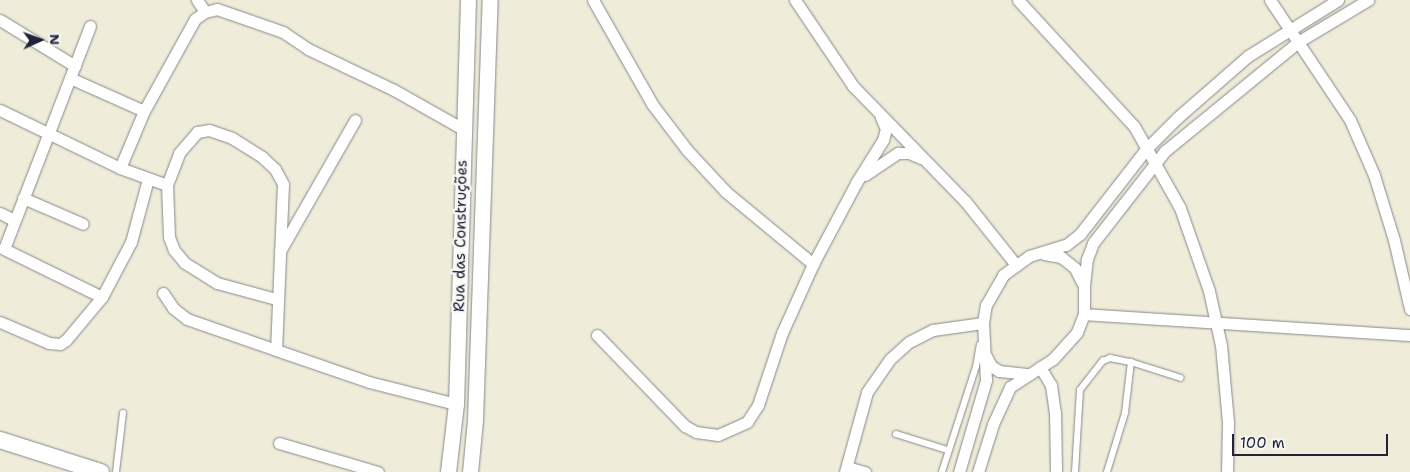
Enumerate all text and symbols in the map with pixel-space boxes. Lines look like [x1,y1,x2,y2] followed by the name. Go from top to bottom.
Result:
[15,15,65,65] north arrow
[46,34,64,45] text: N
[451,160,471,312] street label: Rua das Construções
[1235,424,1391,456] scale bar
[1240,433,1285,453] text: 100 m

